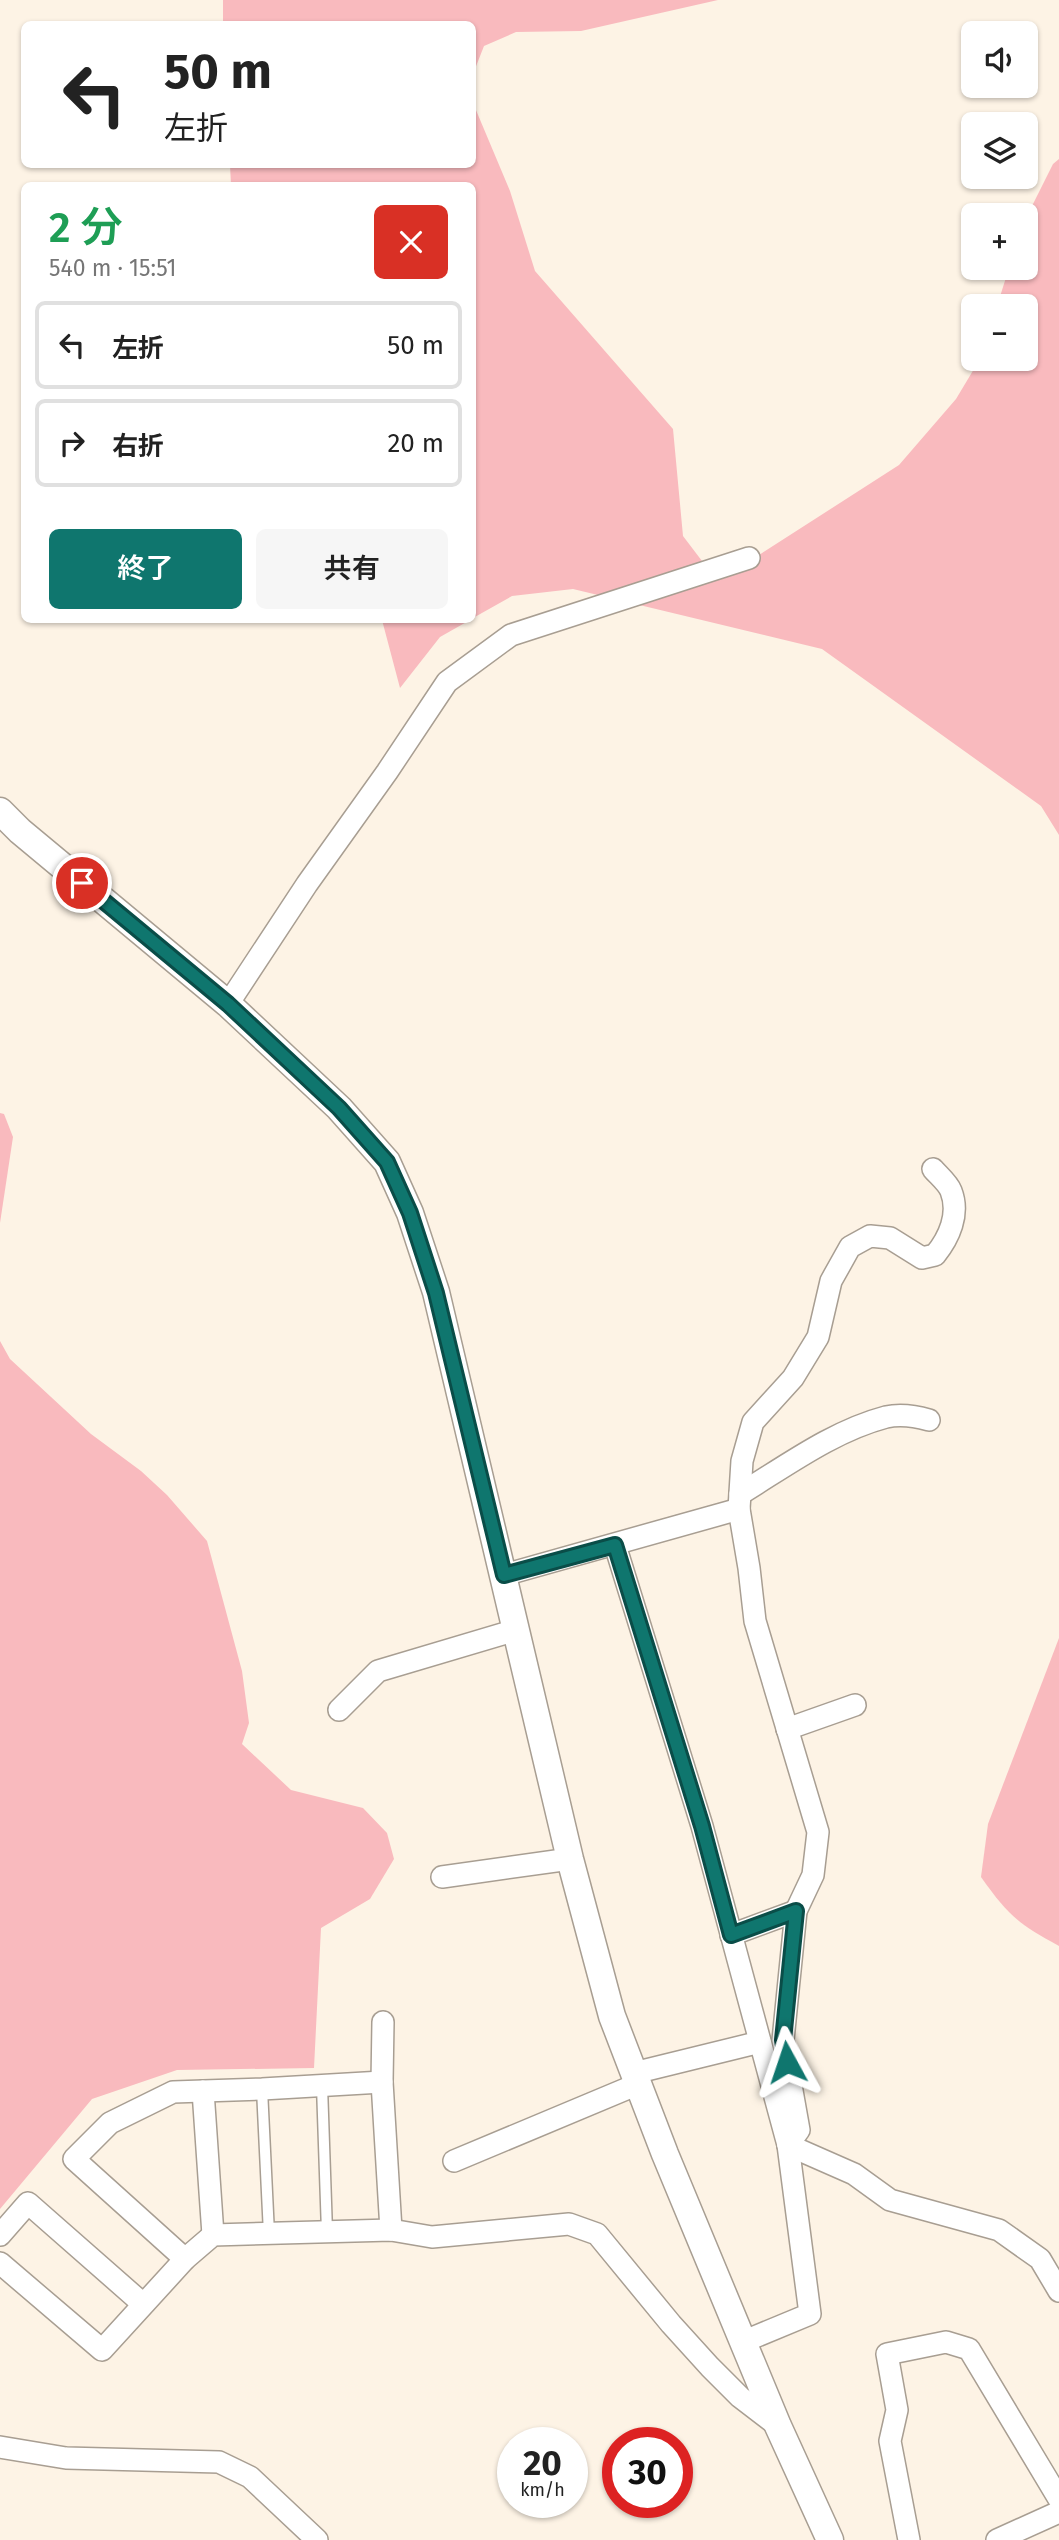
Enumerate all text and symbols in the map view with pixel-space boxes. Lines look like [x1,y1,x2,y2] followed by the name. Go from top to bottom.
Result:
[961,21,1038,371] map controls
[961,21,1038,98] button: sound
[164,42,272,101] text: 50 m
[49,49,140,140] icon: left
[164,109,228,147] text: 左折
[961,112,1038,189] button: layers
[49,203,123,253] text: 2 分
[961,203,1038,280] button: +
[374,205,448,279] button: close
[49,254,177,282] text: 540 m · 15:51
[961,294,1038,371] button: −
[53,326,91,364] icon: left
[387,330,444,361] text: 50 m
[112,333,164,364] text: 左折
[53,424,91,462] icon: right
[387,428,444,459] text: 20 m
[112,431,164,462] text: 右折
[49,529,242,609] button: 終了
[256,529,448,609] button: 共有
[52,853,112,913] pin
[63,864,101,902] icon: arrive
[750,2025,824,2099] position arrow
[602,2427,693,2518] speed limit sign: 30
[523,2442,562,2484] text: 20
[520,2479,565,2501] text: km/h

